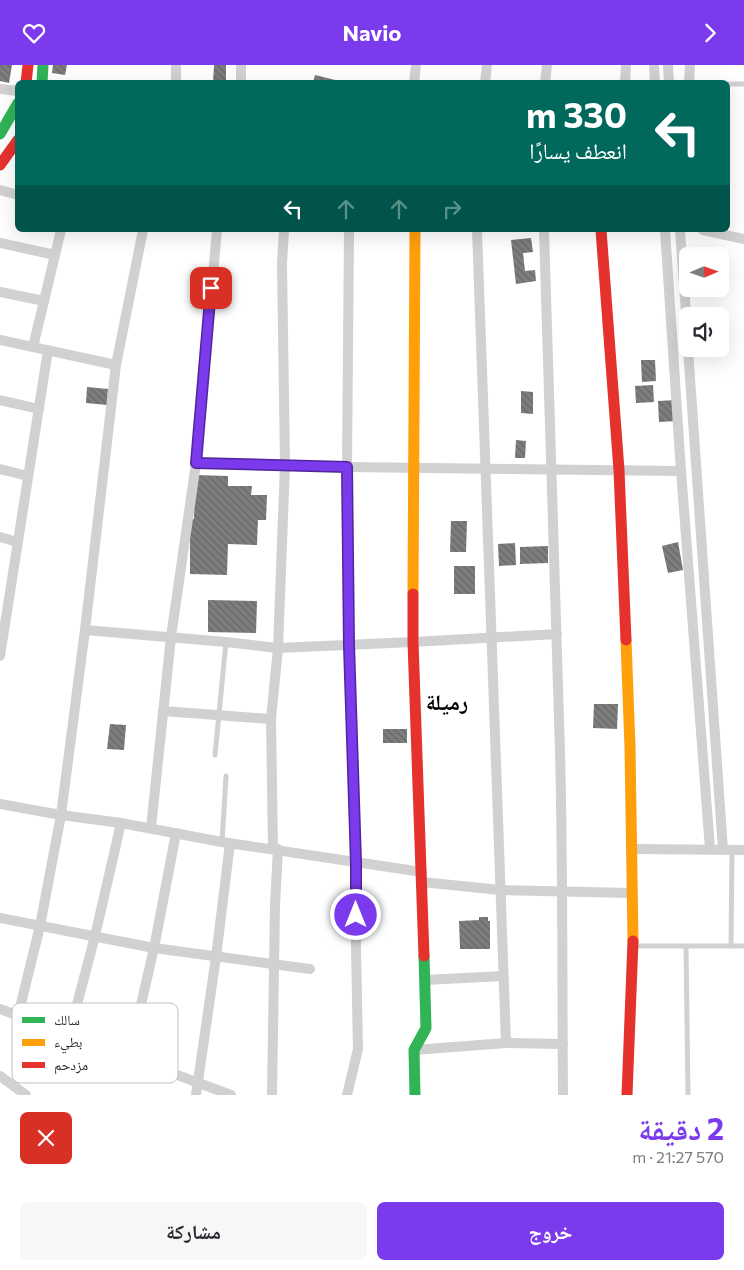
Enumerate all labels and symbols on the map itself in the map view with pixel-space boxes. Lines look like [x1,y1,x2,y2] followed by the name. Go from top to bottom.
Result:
[679,247,729,297] north arrow
[190,267,232,309] pin
[426,688,468,715] district label: رميلة
[329,888,381,940] position arrow
[12,1003,178,1083] legend
[54,1011,80,1028] text: سالك
[54,1033,83,1054] text: بطيء
[54,1056,88,1075] text: مزدحم

